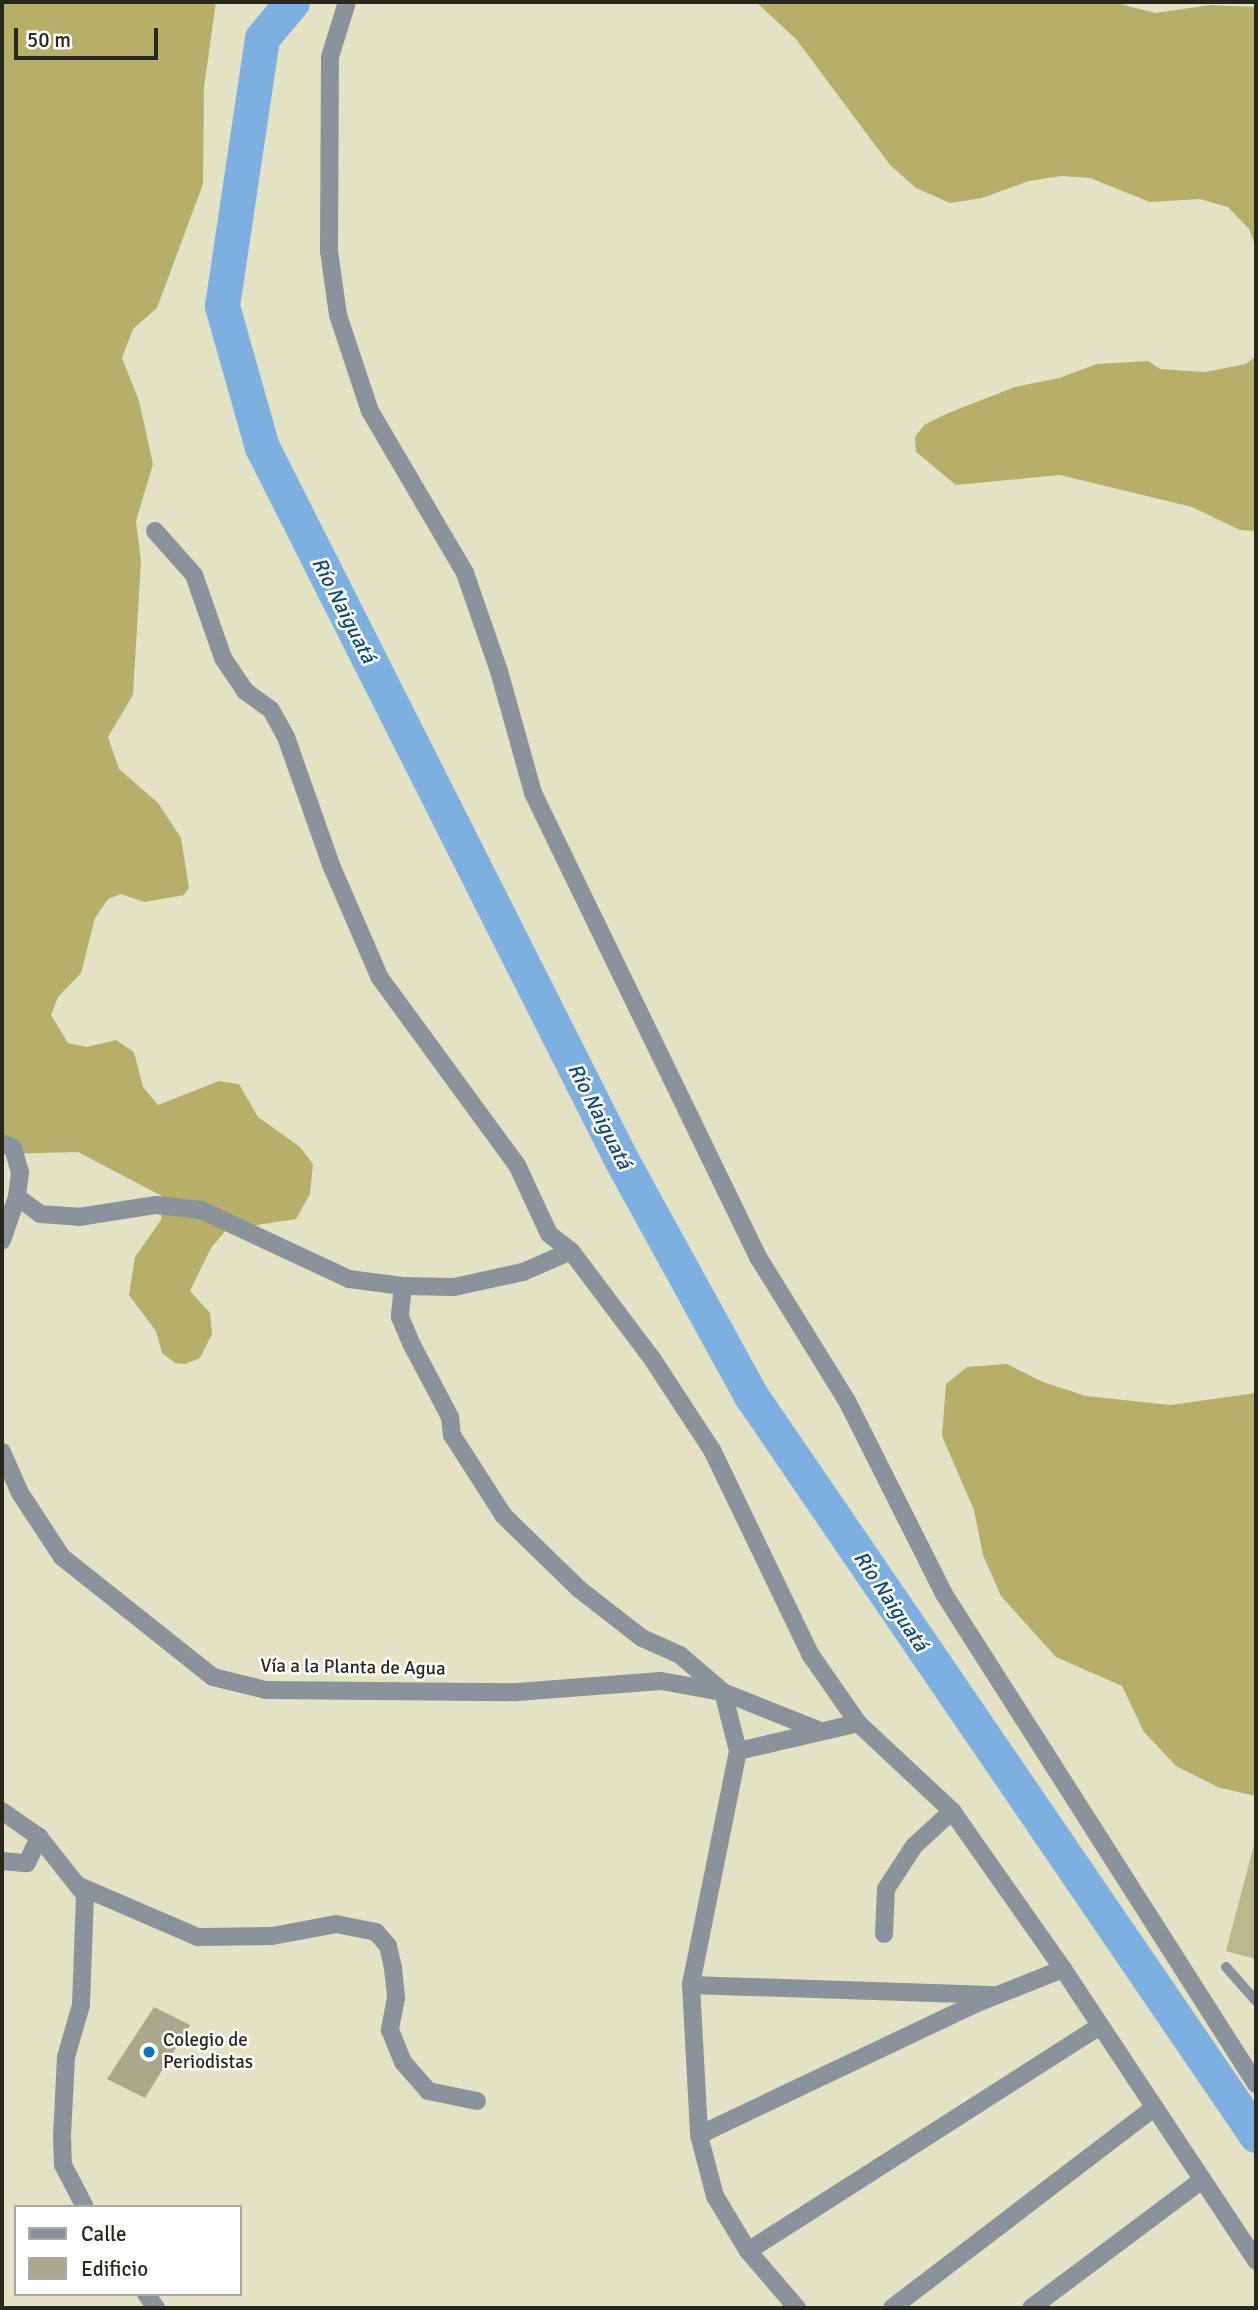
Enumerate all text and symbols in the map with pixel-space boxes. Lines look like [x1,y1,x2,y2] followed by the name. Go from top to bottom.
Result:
[18,14,161,58] scale bar
[27,27,71,53] text: 50 m
[307,553,381,667] water label: Río Naiguatá
[563,1059,637,1173] water label: Río Naiguatá
[848,1546,934,1656] water label: Río Naiguatá
[260,1655,446,1681] street label: Vía a la Planta de Agua
[163,2030,253,2074] place label: Colegio de Periodistas
[141,2044,157,2060] marker: Colegio de Periodistas
[14,2205,242,2296] legend
[81,2221,127,2247] text: Calle
[81,2256,148,2282] text: Edificio

